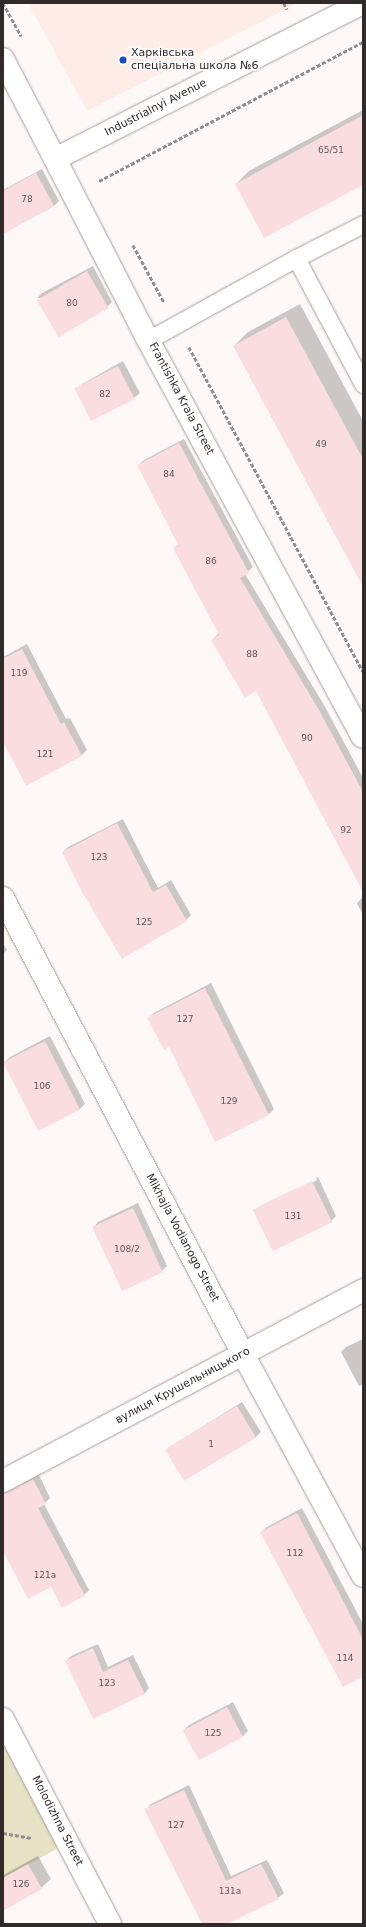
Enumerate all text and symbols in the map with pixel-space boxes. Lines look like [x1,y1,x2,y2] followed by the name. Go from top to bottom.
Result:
[131,47,258,73] place label: Харківська спеціальна школа №6
[118,55,128,65] marker: Харківська спеціальна школа №6
[103,77,209,139] street label: Industrialnyi Avenue
[318,145,344,155] house number: 65/51
[21,194,33,204] house number: 78
[66,298,78,308] house number: 80
[146,341,216,457] street label: Frantishka Krala Street
[99,389,111,399] house number: 82
[315,439,327,449] house number: 49
[163,469,175,479] house number: 84
[205,556,217,566] house number: 86
[246,649,258,659] house number: 88
[10,668,28,678] house number: 119
[301,733,313,743] house number: 90
[36,749,54,759] house number: 121
[340,825,352,835] house number: 92
[90,852,108,862] house number: 123
[135,917,153,927] house number: 125
[176,1014,194,1024] house number: 127
[33,1081,51,1091] house number: 106
[220,1096,238,1106] house number: 129
[142,1172,222,1304] street label: Mikhajla Vodianogo Street
[284,1211,302,1221] house number: 131
[114,1244,140,1254] house number: 108/2
[113,1345,253,1427] street label: вулиця Крушельницького
[208,1439,214,1449] house number: 1
[286,1548,304,1558] house number: 112
[34,1570,56,1580] house number: 121а
[336,1653,354,1663] house number: 114
[98,1678,116,1688] house number: 123
[204,1728,222,1738] house number: 125
[29,1774,85,1868] street label: Molodizhna Street
[167,1820,185,1830] house number: 127
[12,1879,30,1889] house number: 126
[219,1886,241,1896] house number: 131а

